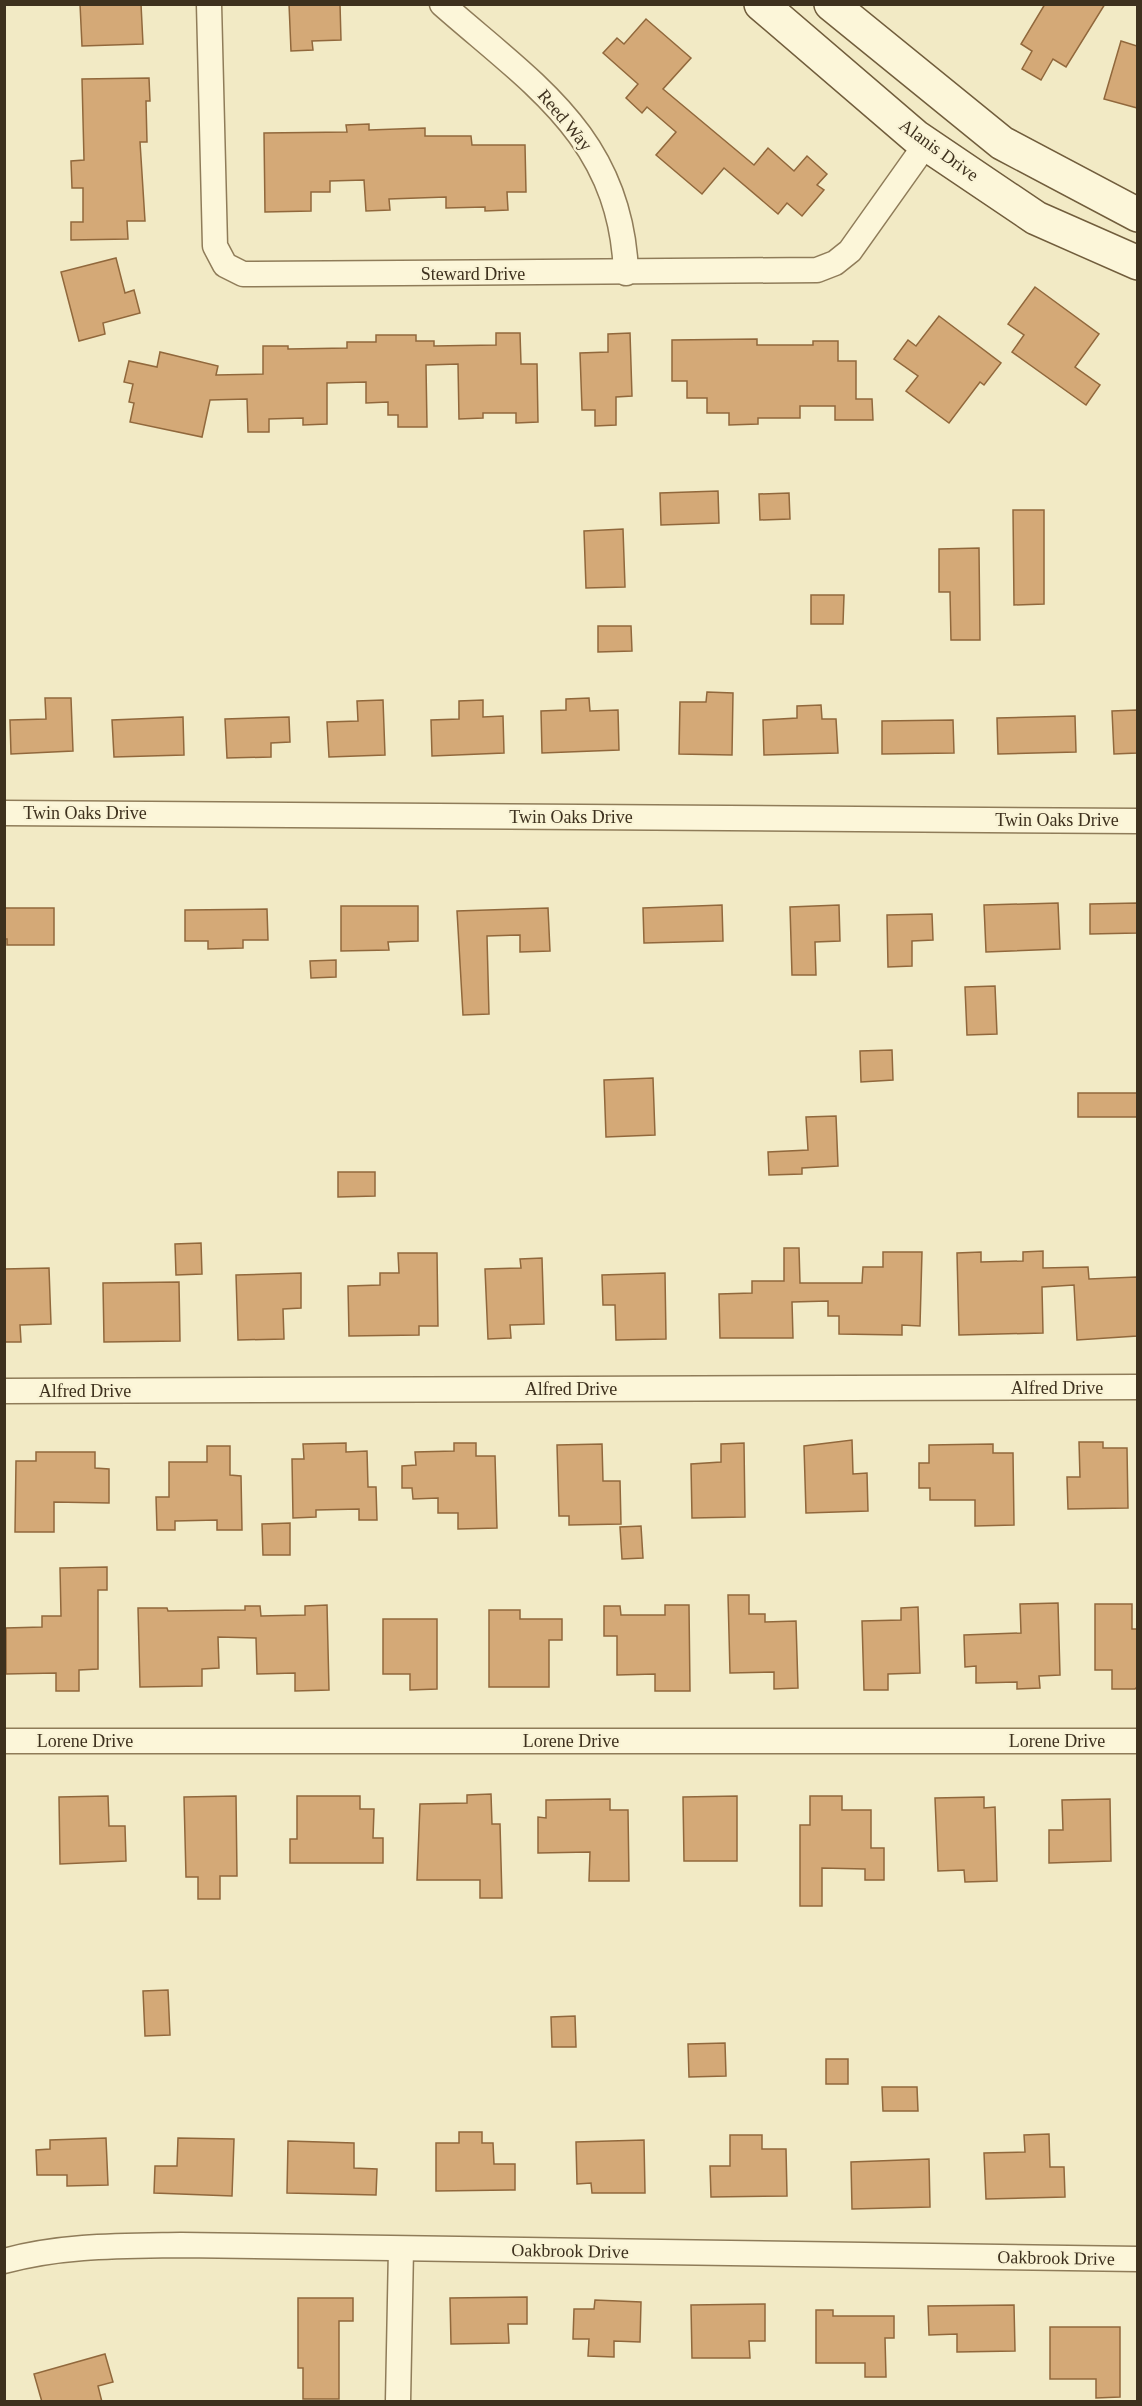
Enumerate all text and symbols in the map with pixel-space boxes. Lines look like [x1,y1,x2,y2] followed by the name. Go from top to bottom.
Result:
[534,85,596,155] street label: Reed Way
[896,115,982,185] street label: Alanis Drive
[421,264,525,284] street label: Steward Drive
[23,803,147,823] street label: Twin Oaks Drive
[509,807,633,827] street label: Twin Oaks Drive
[995,810,1119,830] street label: Twin Oaks Drive
[1011,1378,1103,1398] street label: Alfred Drive
[525,1379,617,1399] street label: Alfred Drive
[39,1381,131,1401] street label: Alfred Drive
[37,1731,133,1751] street label: Lorene Drive
[523,1731,619,1751] street label: Lorene Drive
[1009,1731,1105,1751] street label: Lorene Drive
[511,2240,629,2262] street label: Oakbrook Drive
[997,2247,1115,2269] street label: Oakbrook Drive

